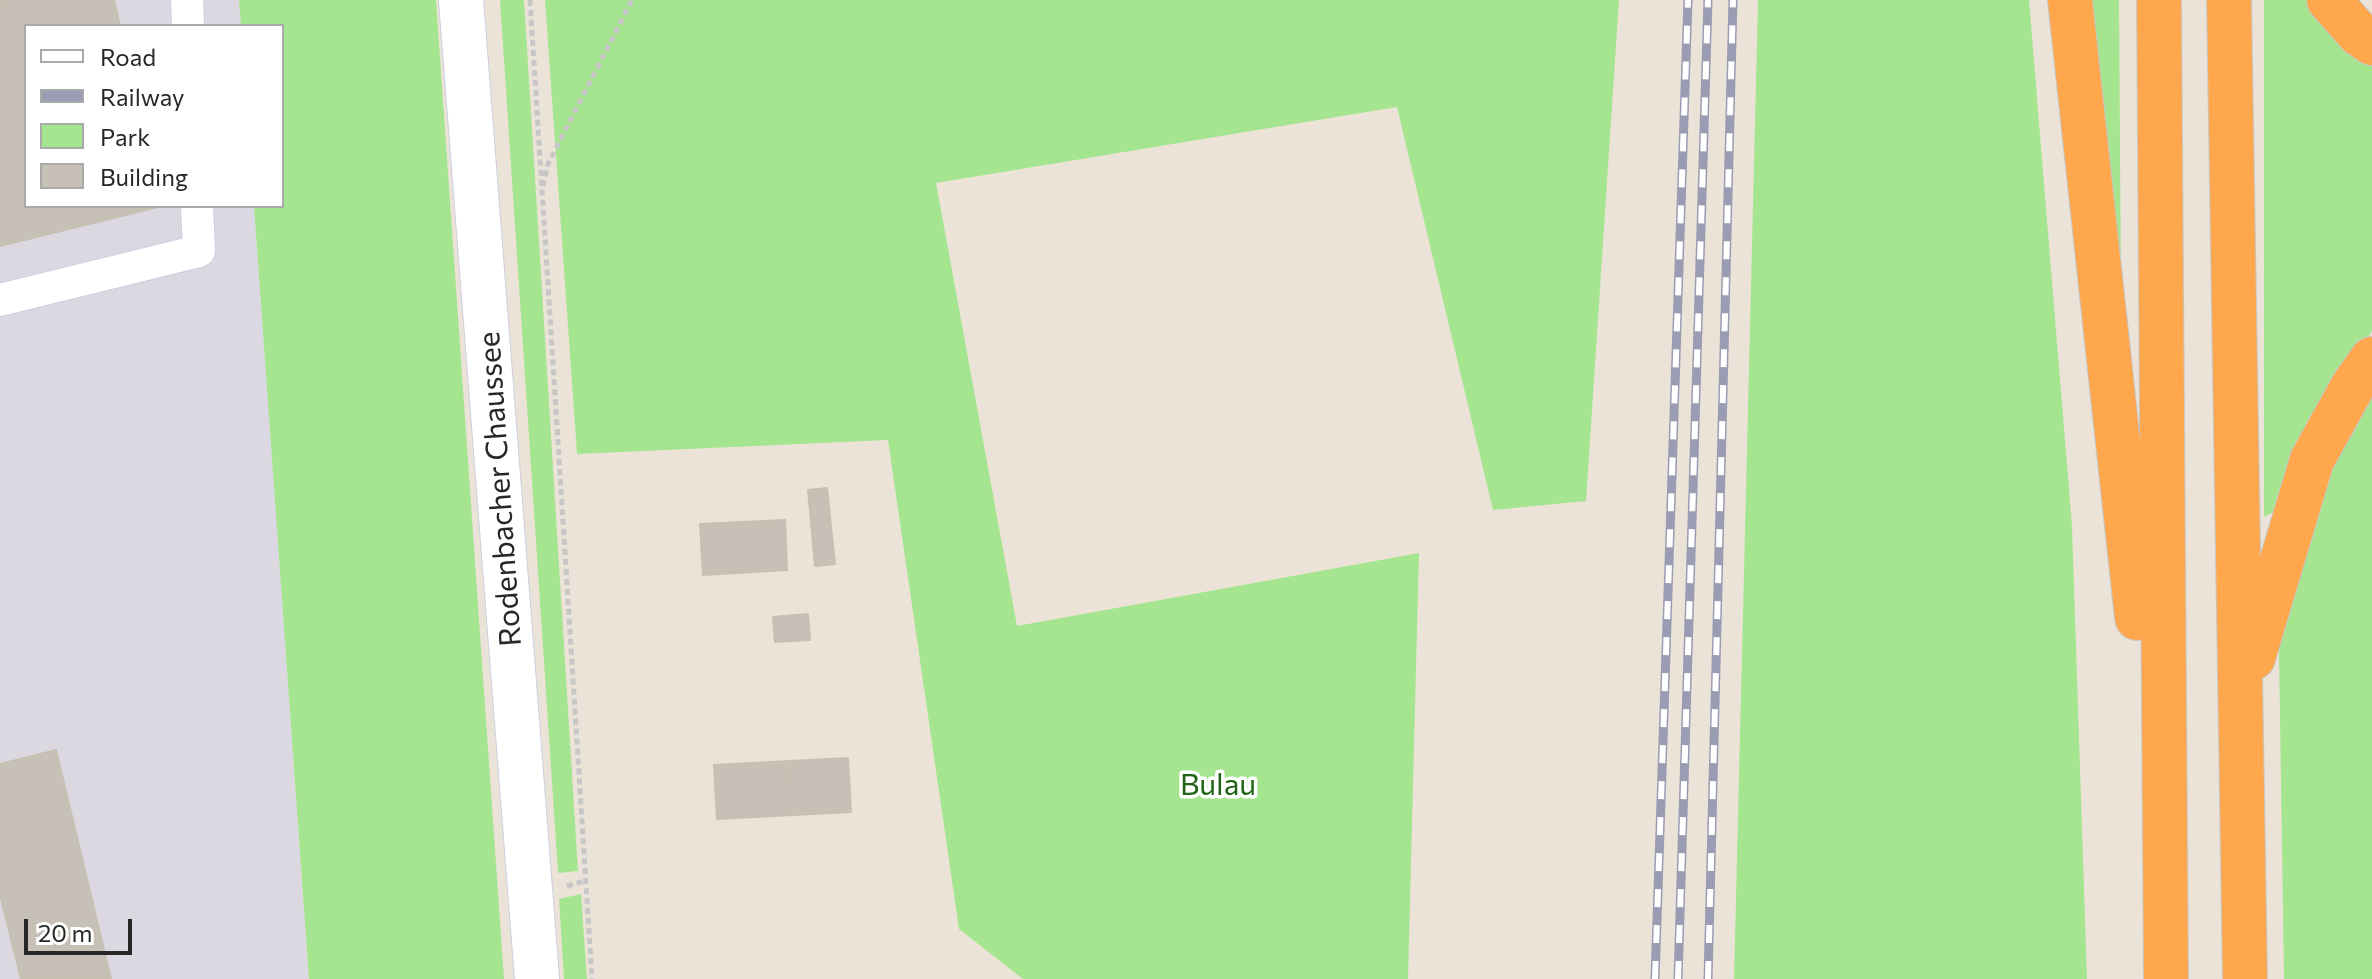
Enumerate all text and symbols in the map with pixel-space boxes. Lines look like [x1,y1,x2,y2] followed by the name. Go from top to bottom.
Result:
[24,24,284,208] legend
[100,42,156,71] text: Road
[100,82,185,111] text: Railway
[100,122,150,151] text: Park
[100,162,188,191] text: Building
[471,330,529,648] street label: Rodenbacher Chaussee
[1180,767,1256,803] park label: Bulau
[28,903,136,953] scale bar
[38,918,92,947] text: 20 m

